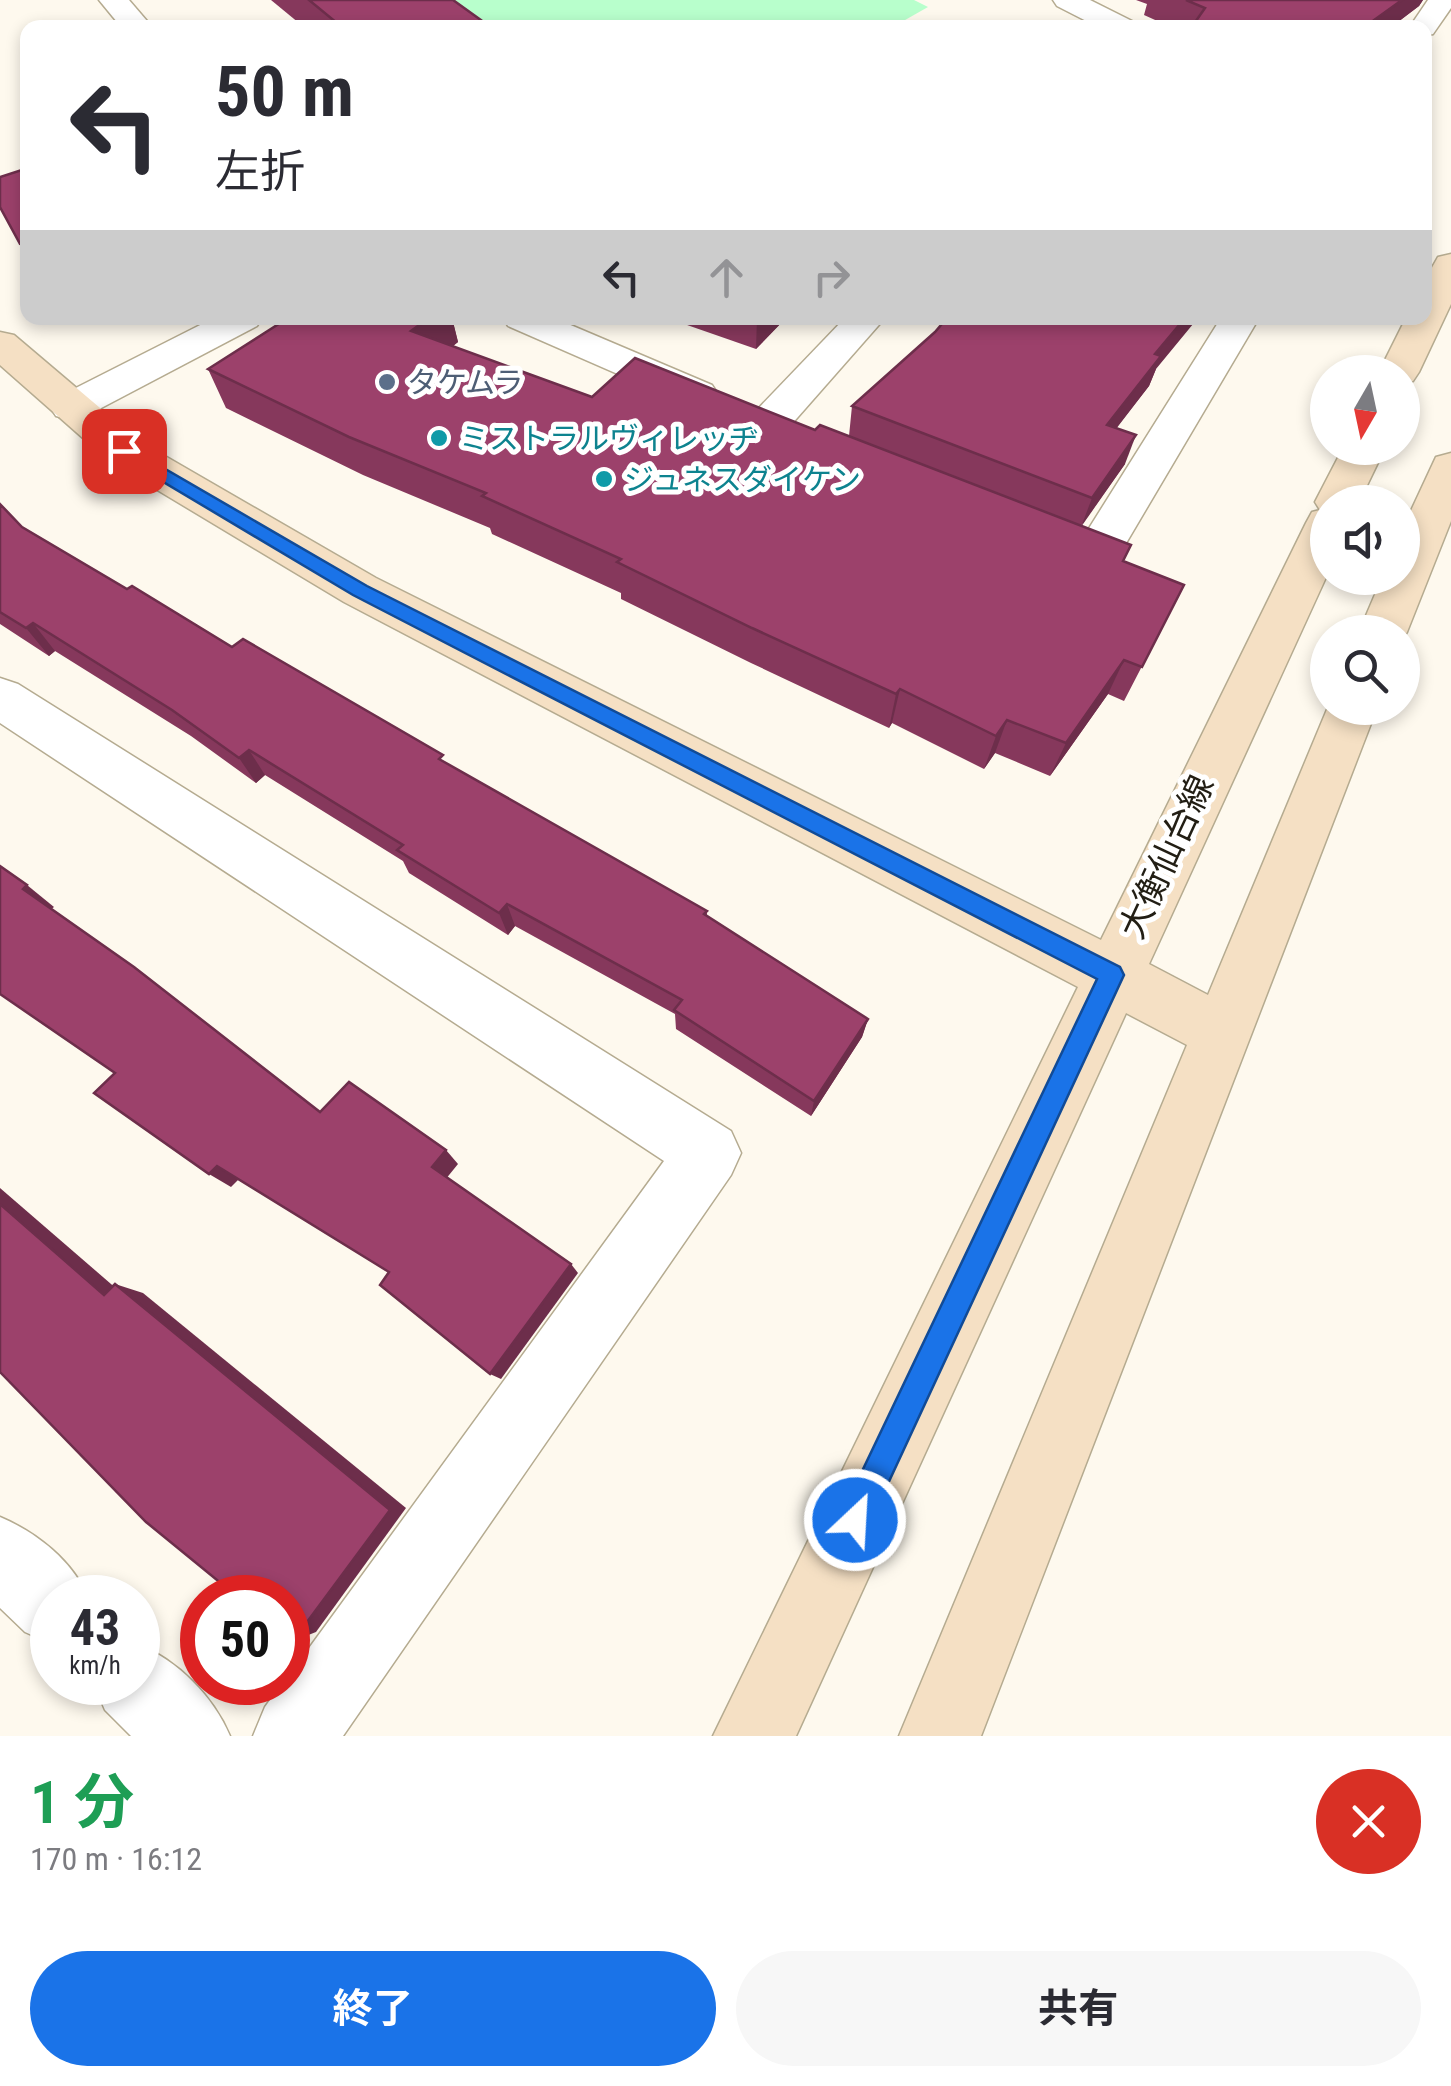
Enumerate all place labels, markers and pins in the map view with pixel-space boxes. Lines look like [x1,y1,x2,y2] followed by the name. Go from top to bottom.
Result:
[407,365,523,400] place label: タケムラ
[376,371,398,393] marker: タケムラ
[82,409,167,494] pin
[459,421,759,456] place label: ミストラルヴィレッヂ
[428,427,450,449] marker: ミストラルヴィレッヂ
[624,462,861,497] place label: ジュネスダイケン
[593,468,615,490] marker: ジュネスダイケン

